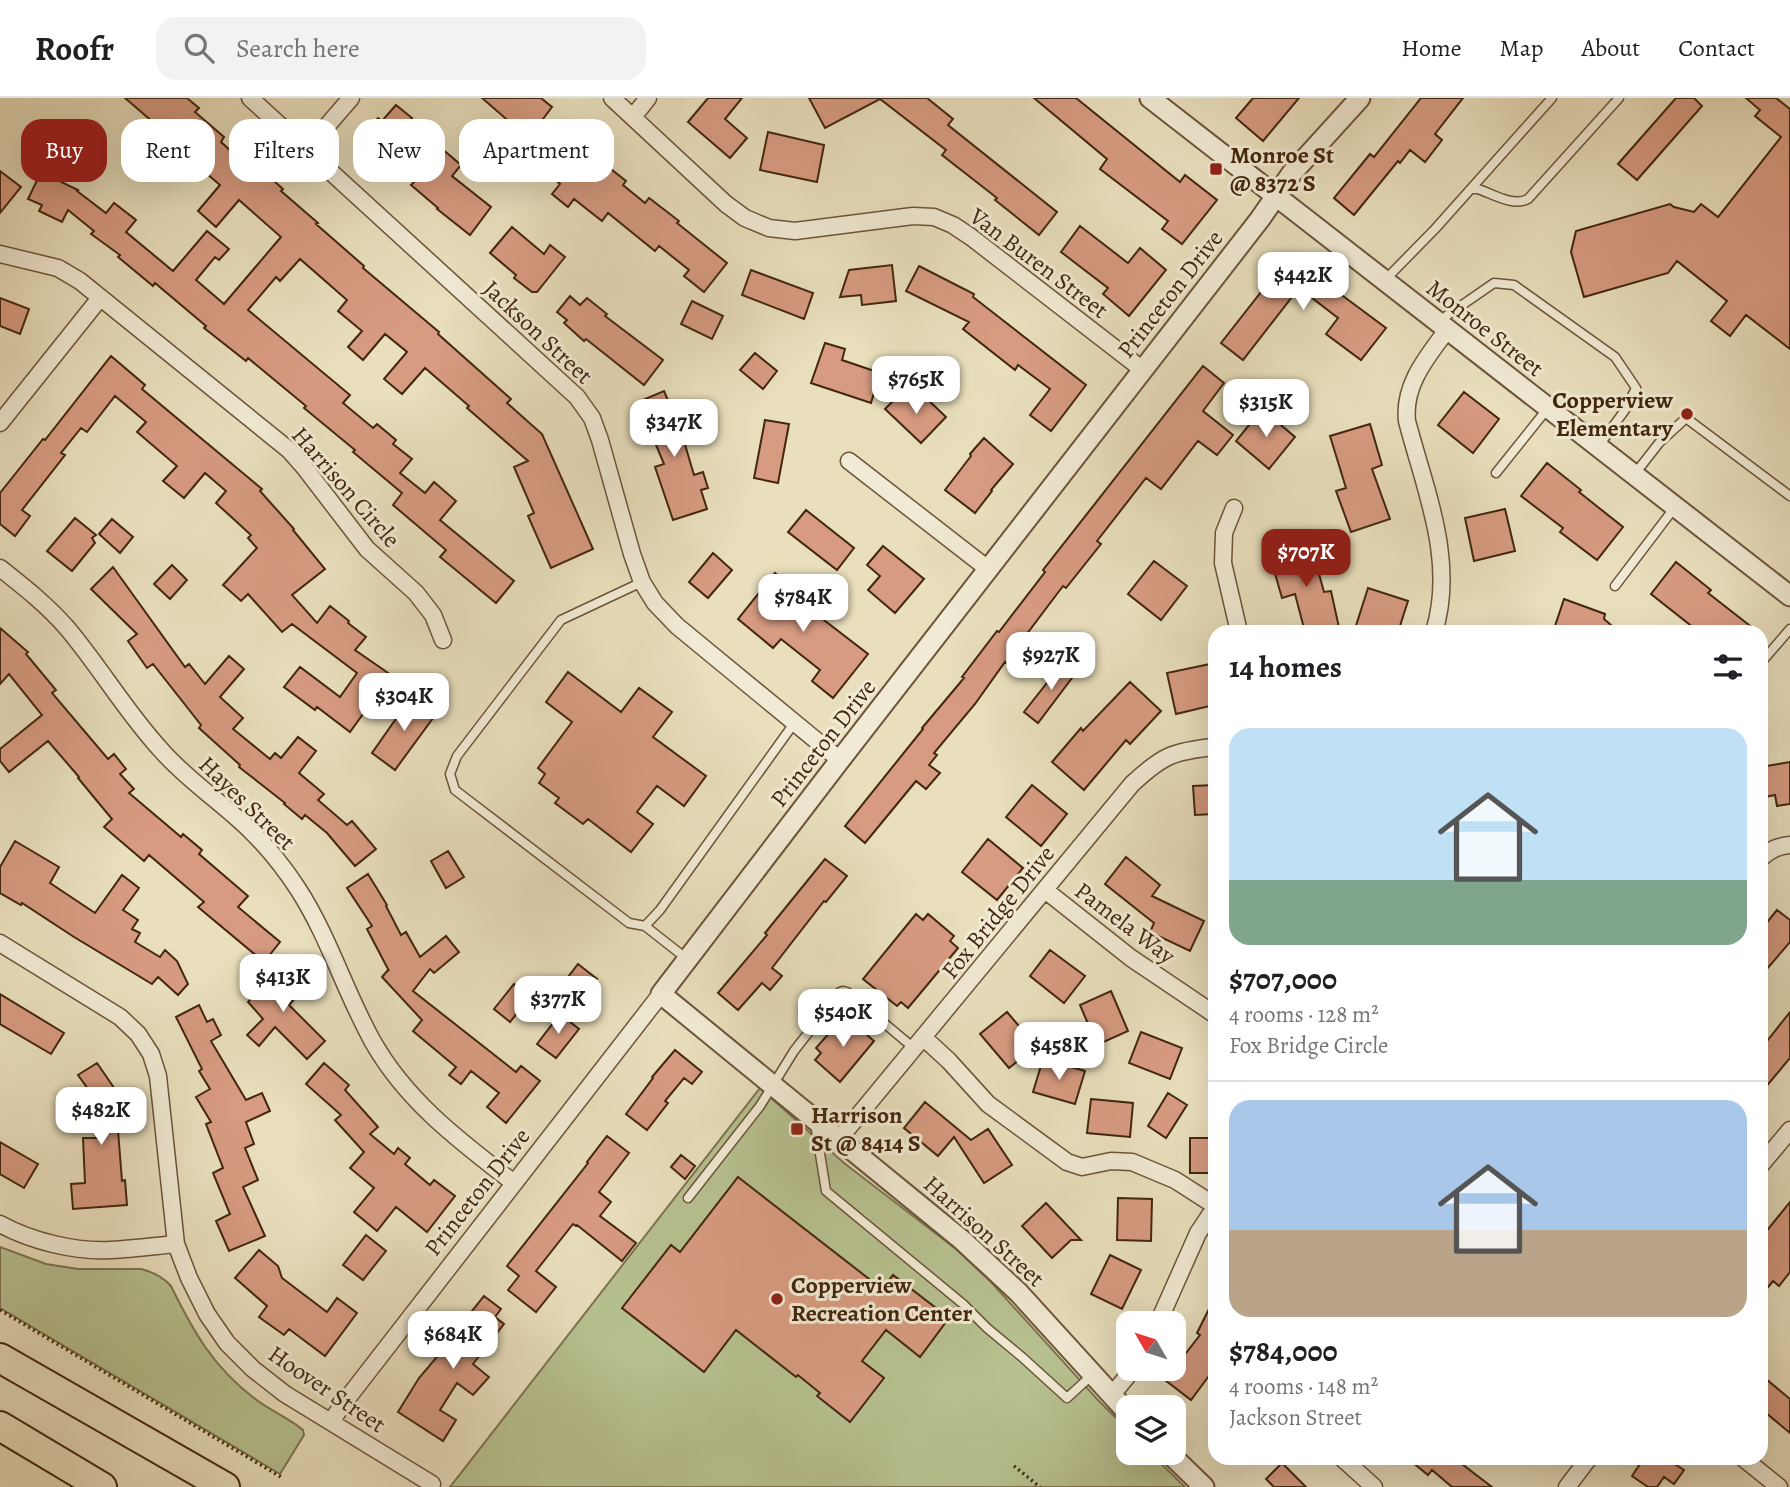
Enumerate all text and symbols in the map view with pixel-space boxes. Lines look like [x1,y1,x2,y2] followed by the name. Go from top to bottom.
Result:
[156,17,646,80] search box
[35,26,114,71] text: Roofr
[180,29,218,67] icon: search
[236,31,360,66] text: Search here
[1401,32,1462,64] text: Home
[1500,32,1544,64] text: Map
[1582,32,1640,64] text: About
[1678,32,1755,64] text: Contact
[21,119,107,182] chip: Buy
[121,119,215,182] chip: Rent
[229,119,339,182] chip: Filters
[353,119,445,182] chip: New
[459,119,614,182] chip: Apartment
[1230,139,1334,199] place label: Monroe St @ 8372 S
[1208,161,1224,177] marker: Monroe St @ 8372 S
[962,200,1115,326] street label: Van Buren Street
[1110,223,1230,365] street label: Princeton Drive
[1254,252,1352,312] pin: $442K
[1274,259,1332,290] text: $442K
[1420,272,1550,384] street label: Monroe Street
[476,273,600,391] street label: Jackson Street
[867,356,965,416] pin: $765K
[888,363,944,394] text: $765K
[1217,380,1315,439] pin: $315K
[1552,384,1674,444] place label: Copperview Elementary
[1239,386,1293,417] text: $315K
[625,400,723,459] pin: $347K
[646,406,702,437] text: $347K
[1679,406,1695,422] marker: Copperview Elementary
[285,420,407,554] street label: Harrison Circle
[1257,530,1355,589] pin: $707K
[1277,536,1335,567] text: $707K
[754,574,852,634] pin: $784K
[774,581,832,612] text: $784K
[1002,632,1100,692] pin: $927K
[1022,639,1080,670] text: $927K
[1229,647,1342,687] text: 14 homes
[1709,648,1747,686] icon: filters
[763,672,883,814] street label: Princeton Drive
[355,674,453,733] pin: $304K
[375,680,433,711] text: $304K
[192,749,302,857] street label: Hayes Street
[1425,774,1551,900] icon: home
[934,839,1062,985] street label: Fox Bridge Drive
[1068,875,1182,972] street label: Pamela Way
[234,954,332,1014] pin: $413K
[1229,959,1337,999] text: $707,000
[256,961,310,992] text: $413K
[509,976,607,1036] pin: $377K
[530,983,586,1014] text: $377K
[794,990,892,1049] pin: $540K
[814,996,872,1027] text: $540K
[1229,999,1379,1030] text: 4 rooms · 128 m²
[1010,1023,1108,1082] pin: $458K
[1030,1029,1088,1060] text: $458K
[1229,1030,1388,1061] text: Fox Bridge Circle
[52,1088,150,1147] pin: $482K
[72,1094,130,1125] text: $482K
[811,1099,921,1159] place label: Harrison St @ 8414 S
[417,1121,537,1263] street label: Princeton Drive
[789,1121,805,1137] marker: Harrison St @ 8414 S
[1425,1146,1551,1272] icon: home
[917,1168,1051,1294] street label: Harrison Street
[791,1269,972,1329] place label: Copperview Recreation Center
[769,1291,785,1307] marker: Copperview Recreation Center
[1116,1311,1186,1381] north arrow
[1116,1311,1186,1465] map controls
[404,1312,502,1371] pin: $684K
[424,1318,482,1349] text: $684K
[1229,1331,1338,1371] text: $784,000
[262,1338,392,1440] street label: Hoover Street
[1229,1371,1378,1402] text: 4 rooms · 148 m²
[1116,1395,1186,1465] button: layers
[1229,1402,1362,1433] text: Jackson Street

